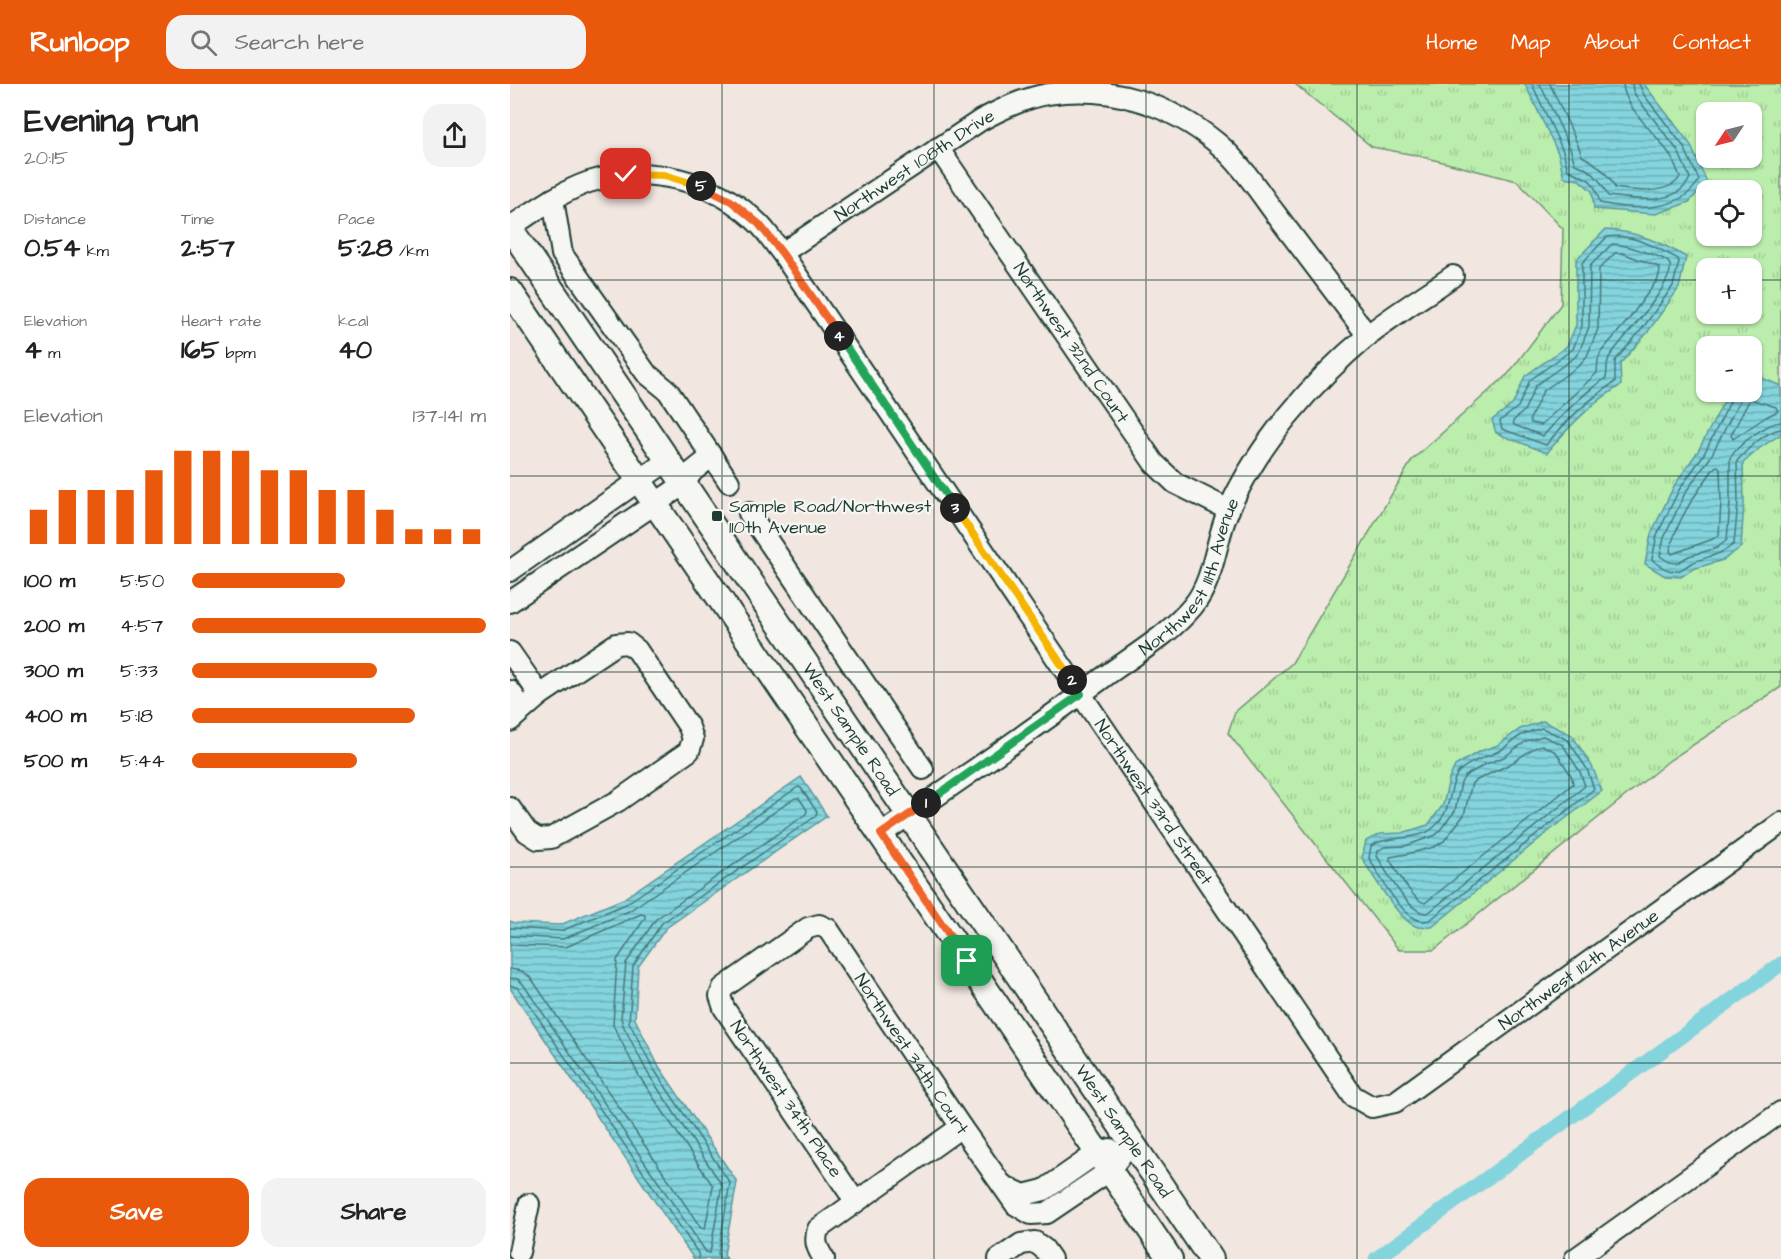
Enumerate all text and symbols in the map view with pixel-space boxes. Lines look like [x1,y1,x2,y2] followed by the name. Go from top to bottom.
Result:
[166,15,586,69] search box
[30,23,130,62] text: Runloop
[187,26,220,59] icon: search
[235,27,365,58] text: Search here
[1426,28,1478,57] text: Home
[1511,28,1551,57] text: Map
[1584,28,1640,57] text: About
[1673,28,1751,57] text: Contact
[24,98,198,144] text: Evening run
[1696,102,1762,168] north arrow
[1696,102,1762,402] map controls
[829,103,999,227] street label: Northwest 108th Drive
[423,104,486,167] button: share
[24,144,68,172] text: 20:15
[600,148,651,199] pin
[609,157,642,190] icon: check
[686,171,716,201] pin: 5
[695,175,707,197] text: 5
[1696,180,1762,246] button: locate
[24,208,86,230] text: Distance
[181,208,215,230] text: Time
[338,208,375,230] text: Pace
[24,230,80,266] text: 0.54
[181,230,235,266] text: 2:57
[338,230,393,266] text: 5:28
[80,240,109,262] text: km
[393,240,428,262] text: /km
[1008,257,1136,428] street label: Northwest 32nd Court
[1696,258,1762,324] button: +
[24,310,87,332] text: Elevation
[181,310,261,332] text: Heart rate
[338,310,369,332] text: kcal
[824,321,854,351] pin: 4
[834,325,844,347] text: 4
[24,332,42,368] text: 4
[181,332,219,368] text: 165
[338,332,372,368] text: 40
[1696,336,1762,402] button: −
[42,342,61,364] text: m
[219,342,256,364] text: bpm
[24,402,103,430] text: Elevation
[412,402,486,430] text: 137–141 m
[940,493,970,523] pin: 3
[1134,493,1245,661] street label: Northwest 111th Avenue
[729,494,932,540] place label: Sample Road/Northwest 110th Avenue
[951,497,959,519] text: 3
[710,509,724,523] marker: Sample Road/Northwest 110th Avenue
[24,567,75,595] text: 100 m
[120,567,164,595] text: 5:50
[24,612,84,640] text: 200 m
[120,612,163,640] text: 4:57
[24,657,83,685] text: 300 m
[120,657,158,685] text: 5:33
[796,658,905,801] street label: West Sample Road
[1057,665,1087,695] pin: 2
[1067,669,1077,691] text: 2
[24,702,86,730] text: 400 m
[120,702,153,730] text: 5:18
[1089,714,1219,891] street label: Northwest 33rd Street
[24,747,87,775] text: 500 m
[120,747,165,775] text: 5:44
[911,788,941,818] pin: 1
[925,792,927,814] text: 1
[1493,903,1664,1036] street label: Northwest 112th Avenue
[941,935,992,986] pin
[950,944,983,977] icon: arrive
[849,968,975,1140] street label: Northwest 34th Court
[724,1015,848,1183] street label: Northwest 34th Place
[1070,1059,1178,1203] street label: West Sample Road
[24,1178,249,1247] button: Save
[261,1178,486,1247] button: Share

